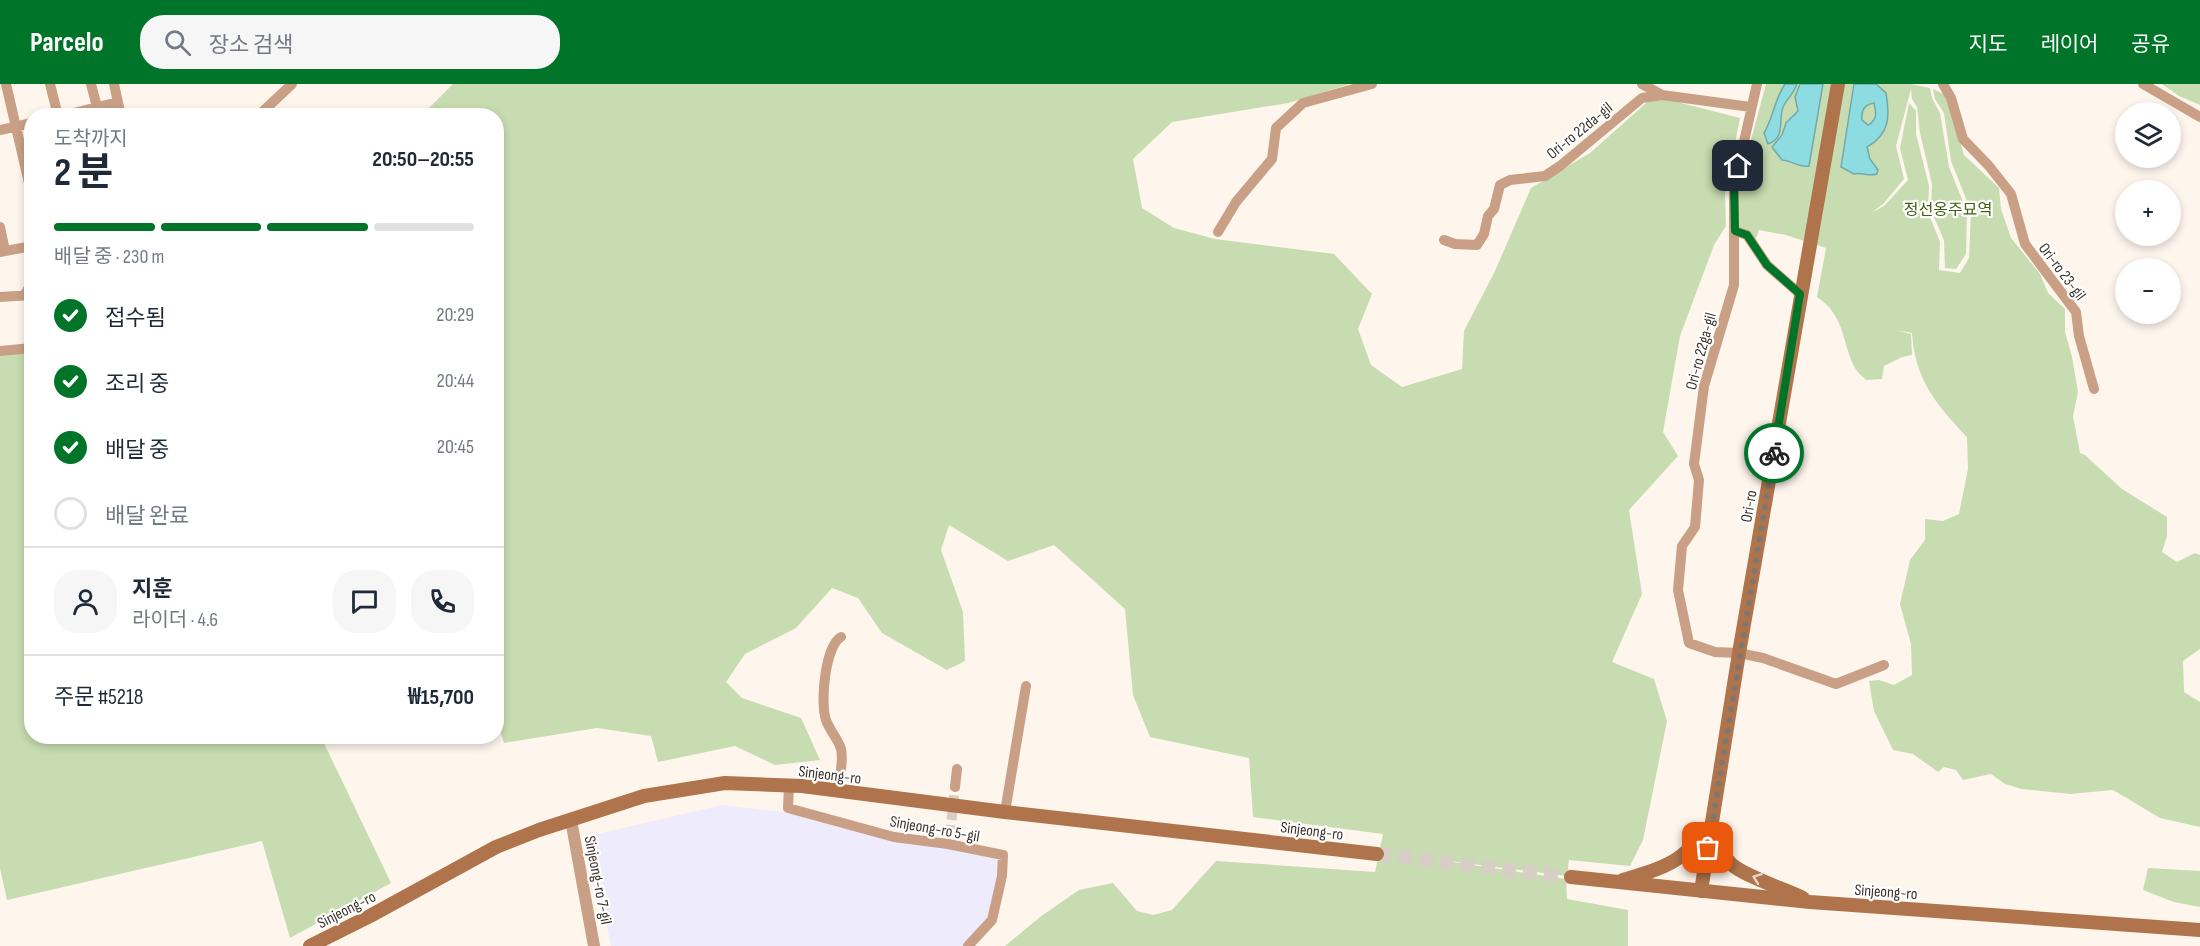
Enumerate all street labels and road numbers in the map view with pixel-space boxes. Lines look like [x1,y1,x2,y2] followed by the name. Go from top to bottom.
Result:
[1543,99,1617,164] street label: Ori-ro 22da-gil
[2034,240,2089,304] street label: Ori-ro 23-gil
[1682,311,1721,392] street label: Ori-ro 22ga-gil
[1737,489,1762,524] street label: Ori-ro
[797,762,862,789] street label: Sinjeong-ro
[888,812,981,847] street label: Sinjeong-ro 5-gil
[1279,818,1344,845] street label: Sinjeong-ro
[580,834,615,926] street label: Sinjeong-ro 7-gil
[1854,881,1918,904] street label: Sinjeong-ro
[314,888,379,933] street label: Sinjeong-ro

